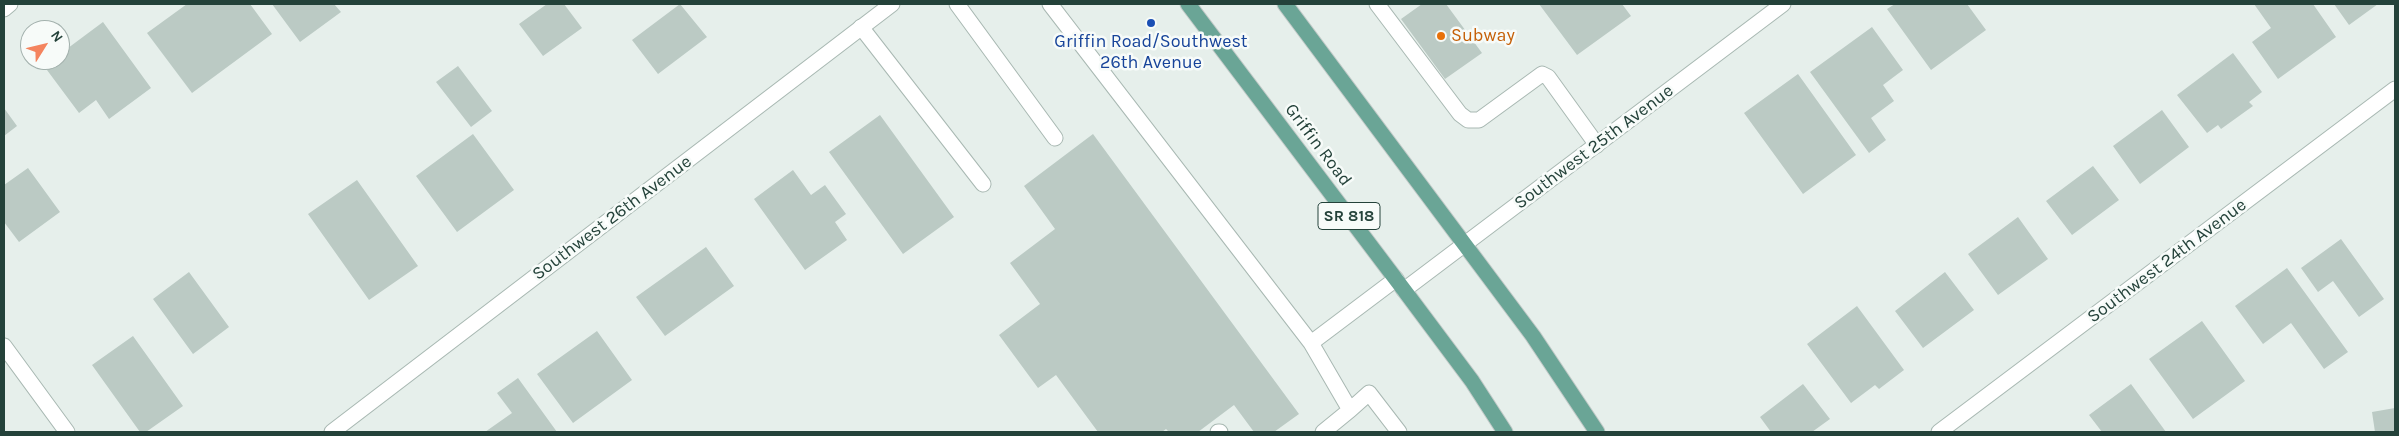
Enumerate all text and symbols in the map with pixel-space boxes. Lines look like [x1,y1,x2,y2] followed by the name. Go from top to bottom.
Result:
[1145,17,1157,29] marker: Griffin Road/Southwest 26th Avenue
[20,20,70,70] north arrow
[1451,25,1515,47] place label: Subway
[47,27,67,46] text: N
[1435,30,1447,42] marker: Subway
[1054,31,1248,74] place label: Griffin Road/Southwest 26th Avenue
[1510,80,1678,214] street label: Southwest 25th Avenue
[1280,99,1356,191] street label: Griffin Road
[528,151,696,285] street label: Southwest 26th Avenue
[2083,194,2251,328] street label: Southwest 24th Avenue
[1318,202,1380,230] road number: SR 818

